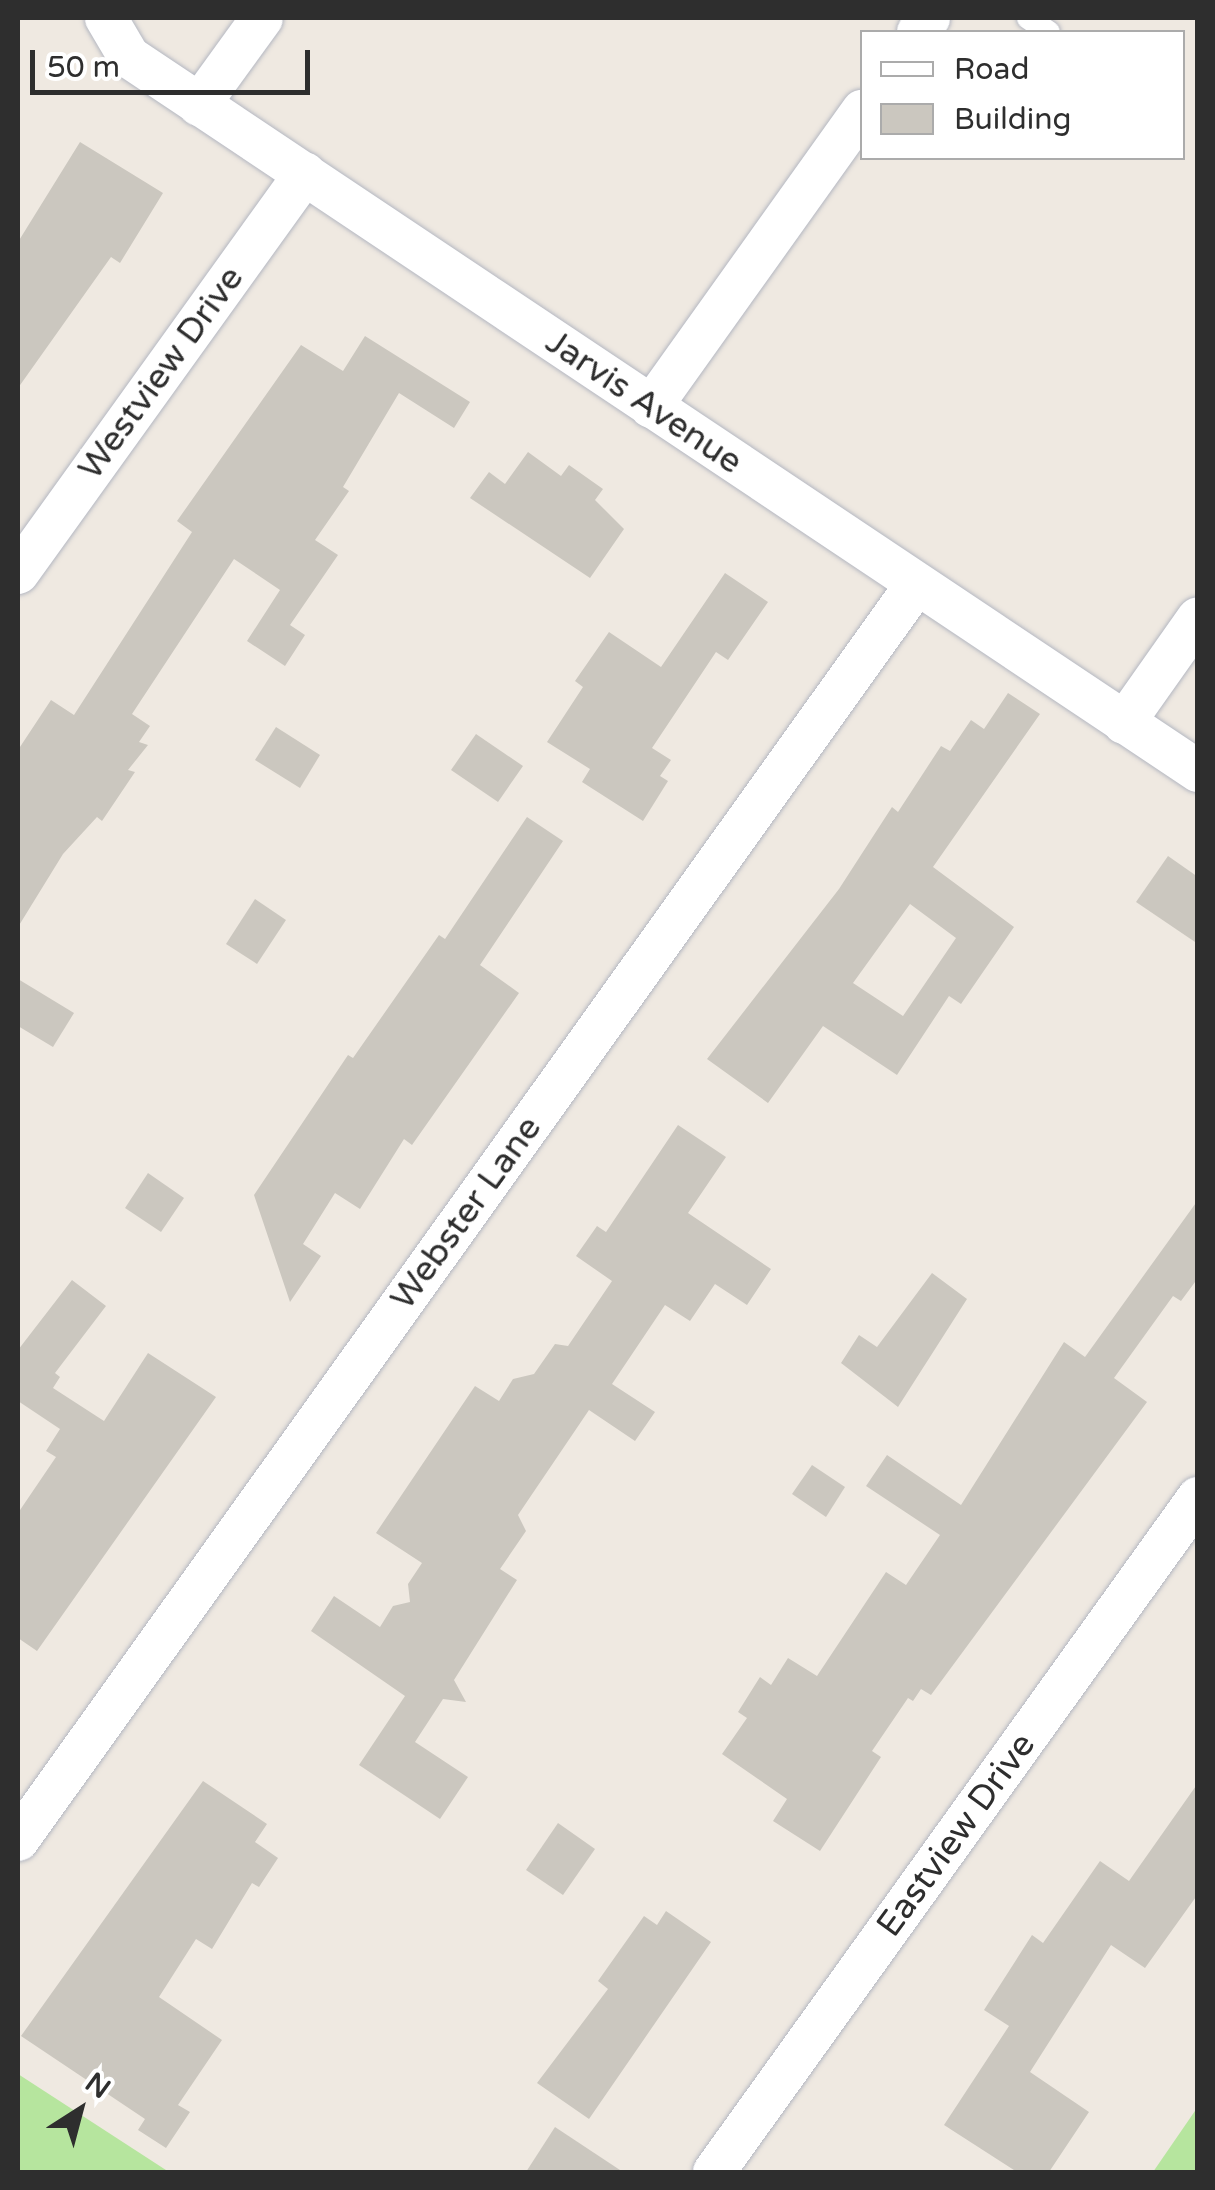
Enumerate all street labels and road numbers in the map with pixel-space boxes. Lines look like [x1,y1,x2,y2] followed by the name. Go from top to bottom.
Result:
[70,258,252,488] street label: Westview Drive
[538,321,750,483] street label: Jarvis Avenue
[382,1108,550,1318] street label: Webster Lane
[868,1725,1044,1945] street label: Eastview Drive

